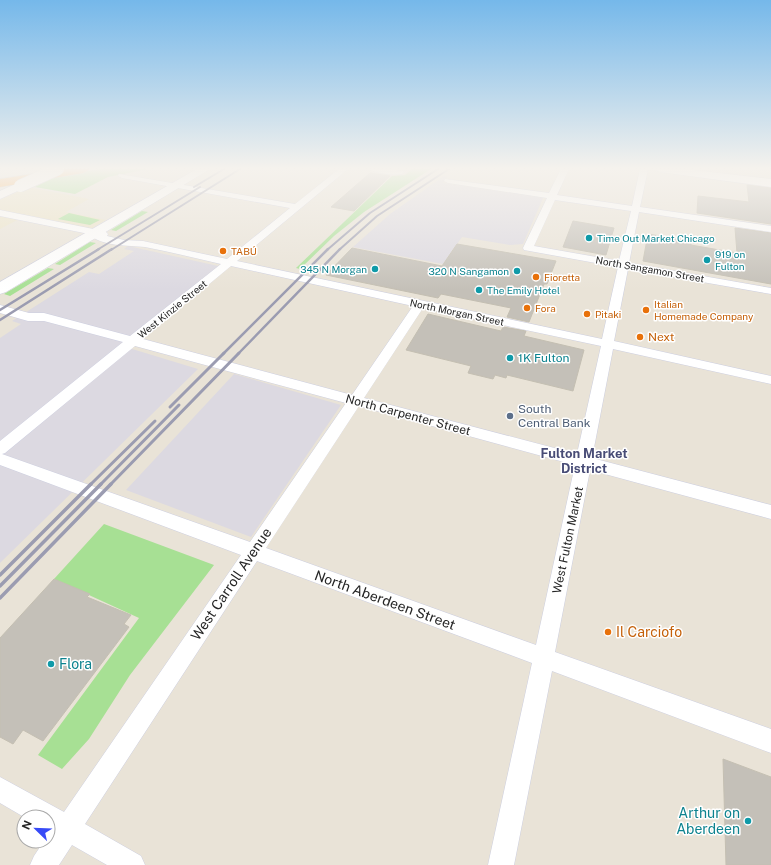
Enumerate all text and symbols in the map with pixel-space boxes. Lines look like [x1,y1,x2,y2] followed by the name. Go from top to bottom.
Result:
[597,232,715,244] place label: Time Out Market Chicago
[584,233,594,243] marker: Time Out Market Chicago
[231,245,257,257] place label: TABÚ
[218,246,228,256] marker: TABÚ
[715,248,746,272] place label: 919 on Fulton
[595,254,705,285] street label: North Sangamon Street
[702,255,712,265] marker: 919 on Fulton
[300,263,367,275] place label: 345 N Morgan
[370,264,380,274] marker: 345 N Morgan
[429,265,509,277] place label: 320 N Sangamon
[512,266,522,276] marker: 320 N Sangamon
[544,271,580,283] place label: Fioretta
[531,272,541,282] marker: Fioretta
[135,277,209,341] street label: West Kinzie Street
[487,284,560,296] place label: The Emily Hotel
[474,285,484,295] marker: The Emily Hotel
[409,296,505,328] street label: North Morgan Street
[654,298,754,322] place label: Italian Homemade Company
[535,302,556,314] place label: Fora
[522,303,532,313] marker: Fora
[641,305,651,315] marker: Italian Homemade Company
[595,308,621,320] place label: Pitaki
[582,309,592,319] marker: Pitaki
[648,330,675,344] place label: Next
[635,332,645,342] marker: Next
[518,351,570,365] place label: 1K Fulton
[505,353,515,363] marker: 1K Fulton
[344,392,472,439] street label: North Carpenter Street
[518,402,591,430] place label: South Central Bank
[505,411,515,421] marker: South Central Bank
[540,446,628,476] district label: Fulton Market District
[550,485,586,595] street label: West Fulton Market
[187,525,275,643] street label: West Carroll Avenue
[312,567,458,633] street label: North Aberdeen Street
[616,624,682,640] place label: Il Carciofo
[603,627,613,637] marker: Il Carciofo
[59,656,92,672] place label: Flora
[46,659,56,669] marker: Flora
[676,805,740,837] place label: Arthur on Aberdeen
[16,809,56,849] north arrow
[743,816,753,826] marker: Arthur on Aberdeen
[20,819,34,831] text: N

